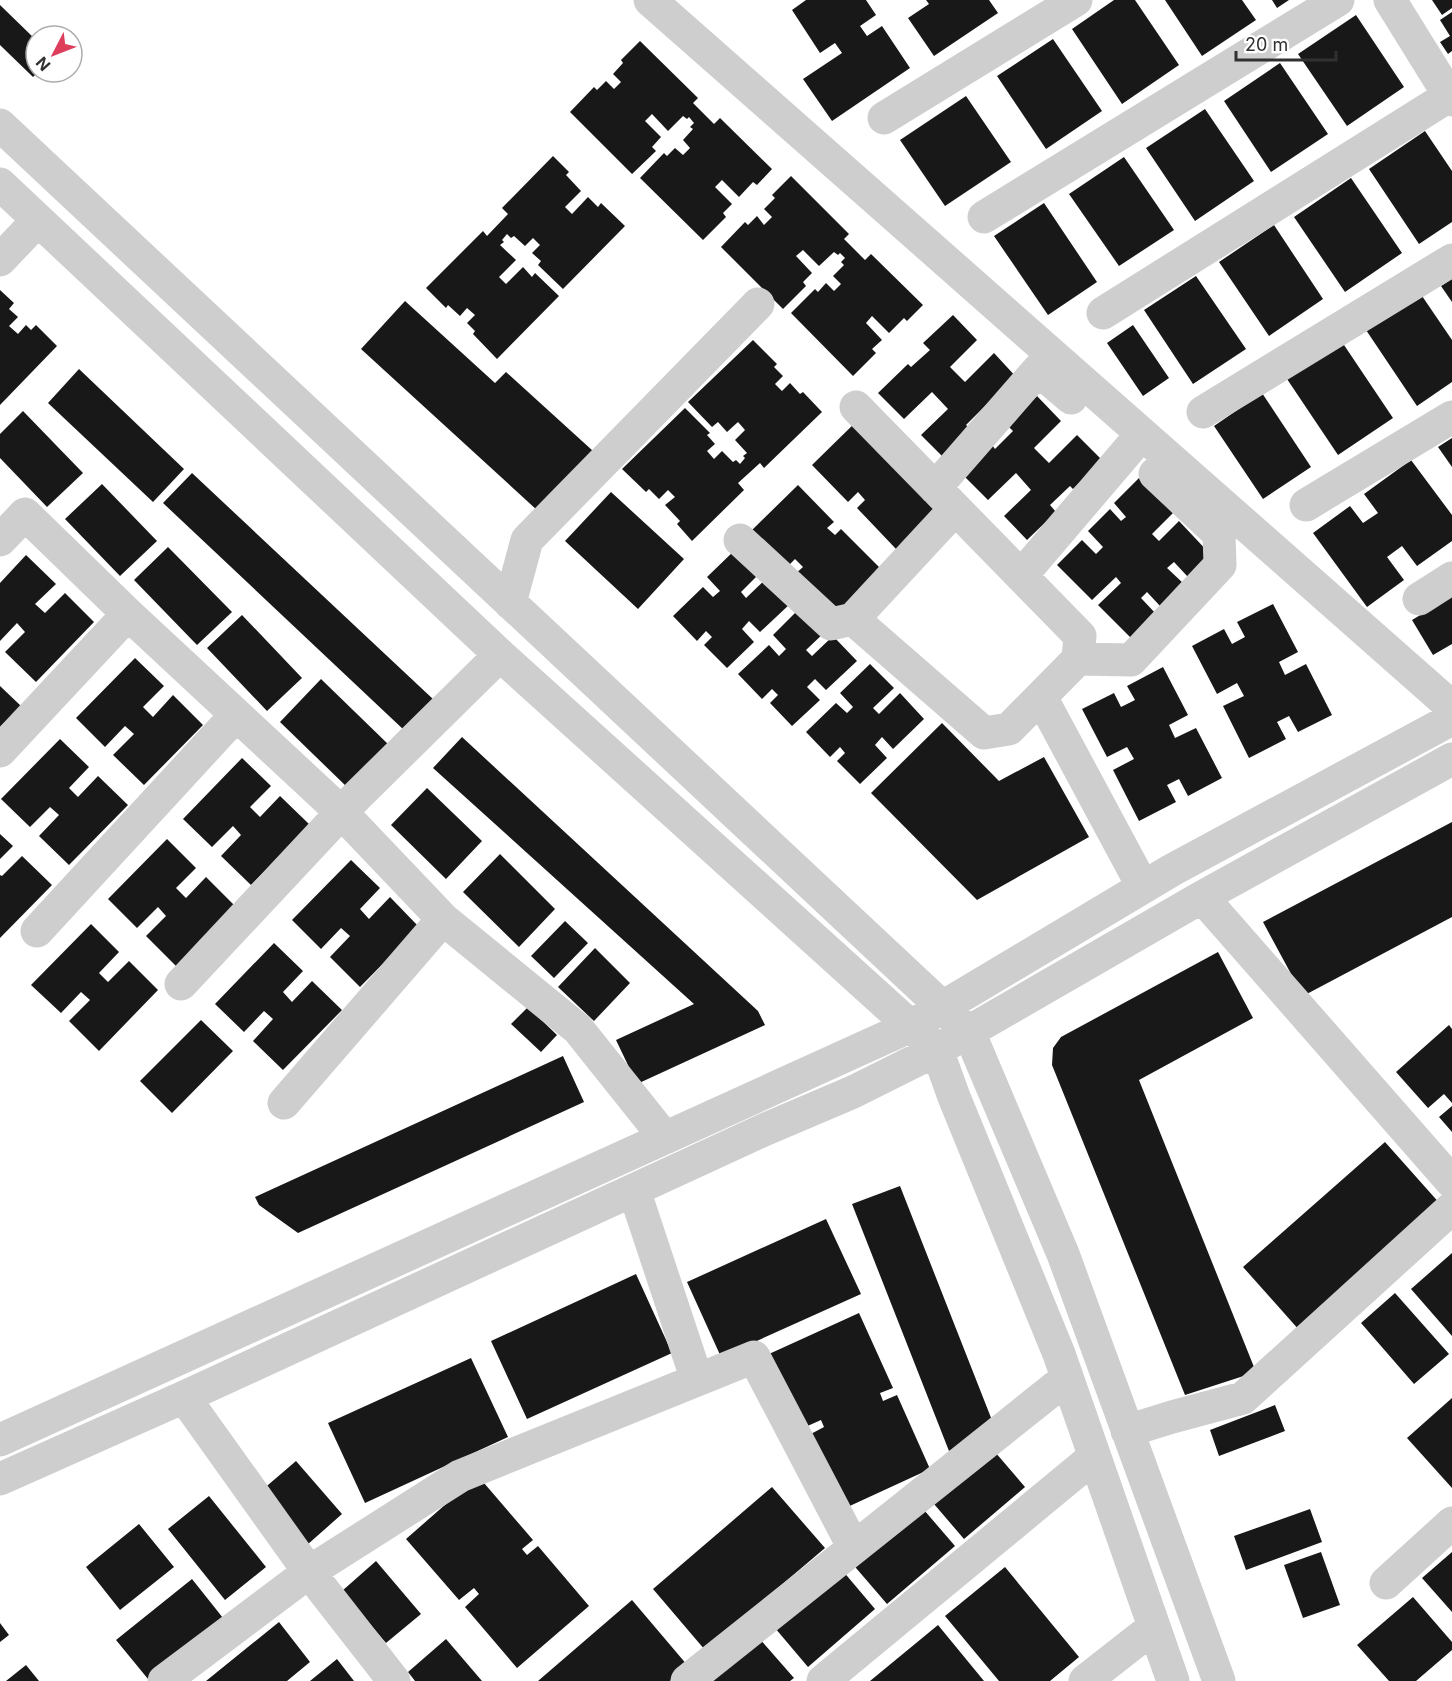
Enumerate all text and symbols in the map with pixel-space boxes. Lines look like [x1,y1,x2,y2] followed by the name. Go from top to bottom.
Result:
[24,24,84,84] north arrow
[1236,24,1336,62] scale bar
[1245,34,1288,55] text: 20 m
[31,53,54,75] text: N

